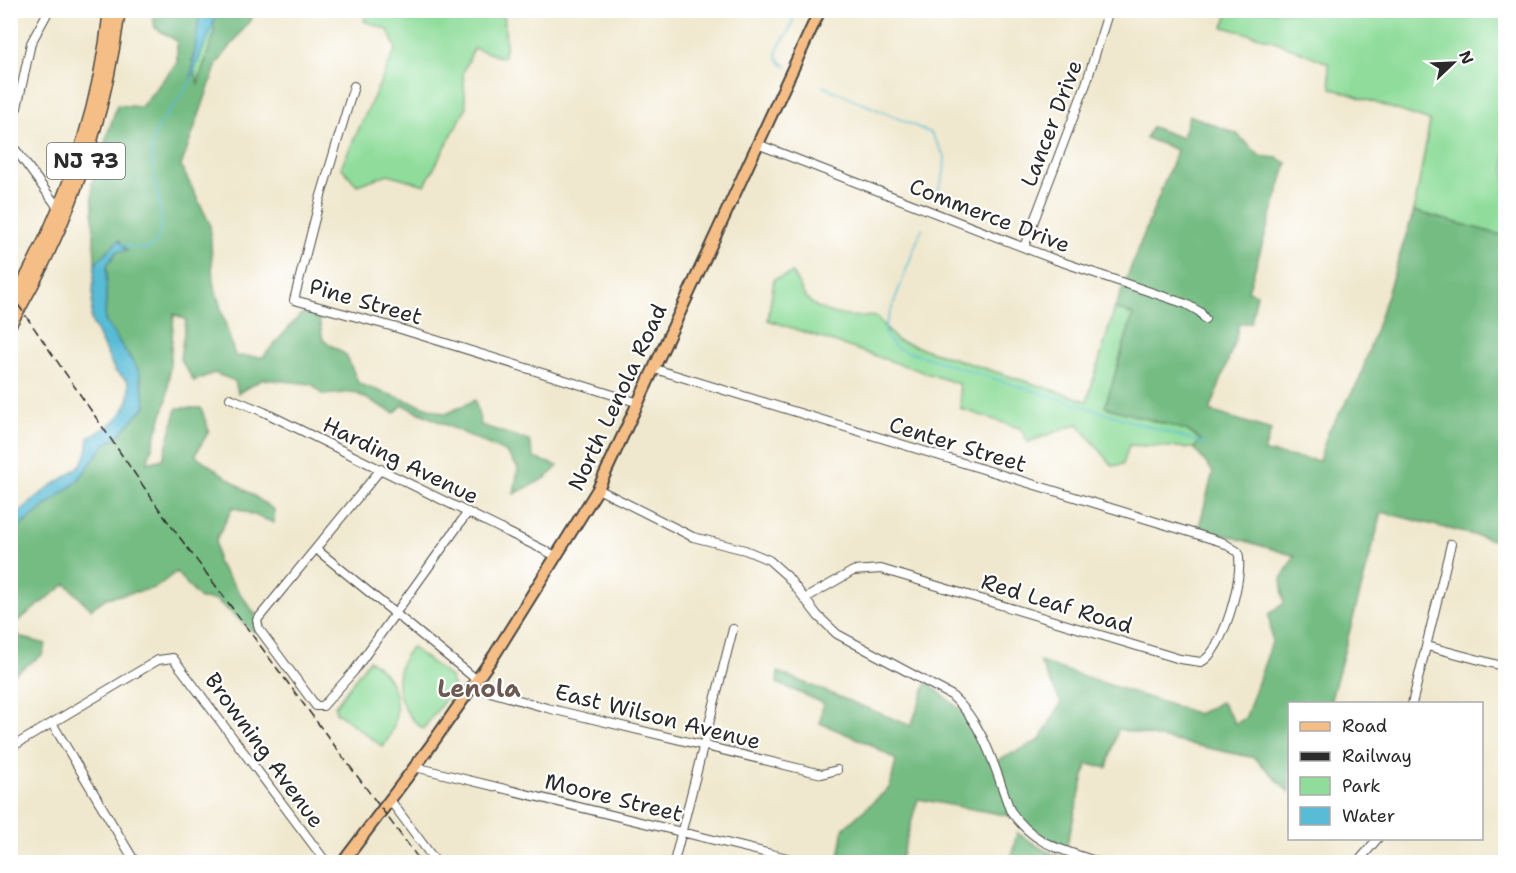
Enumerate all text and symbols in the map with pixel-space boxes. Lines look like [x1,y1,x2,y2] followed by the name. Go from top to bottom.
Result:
[1423,33,1483,93] north arrow
[1454,47,1478,67] text: N
[1014,56,1089,191] street label: Lancer Drive
[47,143,125,179] road number: NJ 73
[905,171,1074,259] street label: Commerce Drive
[306,271,426,331] street label: Pine Street
[561,299,674,495] street label: North Lenola Road
[318,410,484,511] street label: Harding Avenue
[886,410,1030,479] street label: Center Street
[978,567,1136,640] street label: Red Leaf Road
[198,667,331,834] street label: Browning Avenue
[437,673,521,705] district label: Lenola
[552,677,764,756] street label: East Wilson Avenue
[1288,702,1483,840] legend
[1342,714,1387,738] text: Road
[1342,744,1412,768] text: Railway
[542,766,686,829] street label: Moore Street
[1342,774,1381,798] text: Park
[1342,804,1395,828] text: Water

